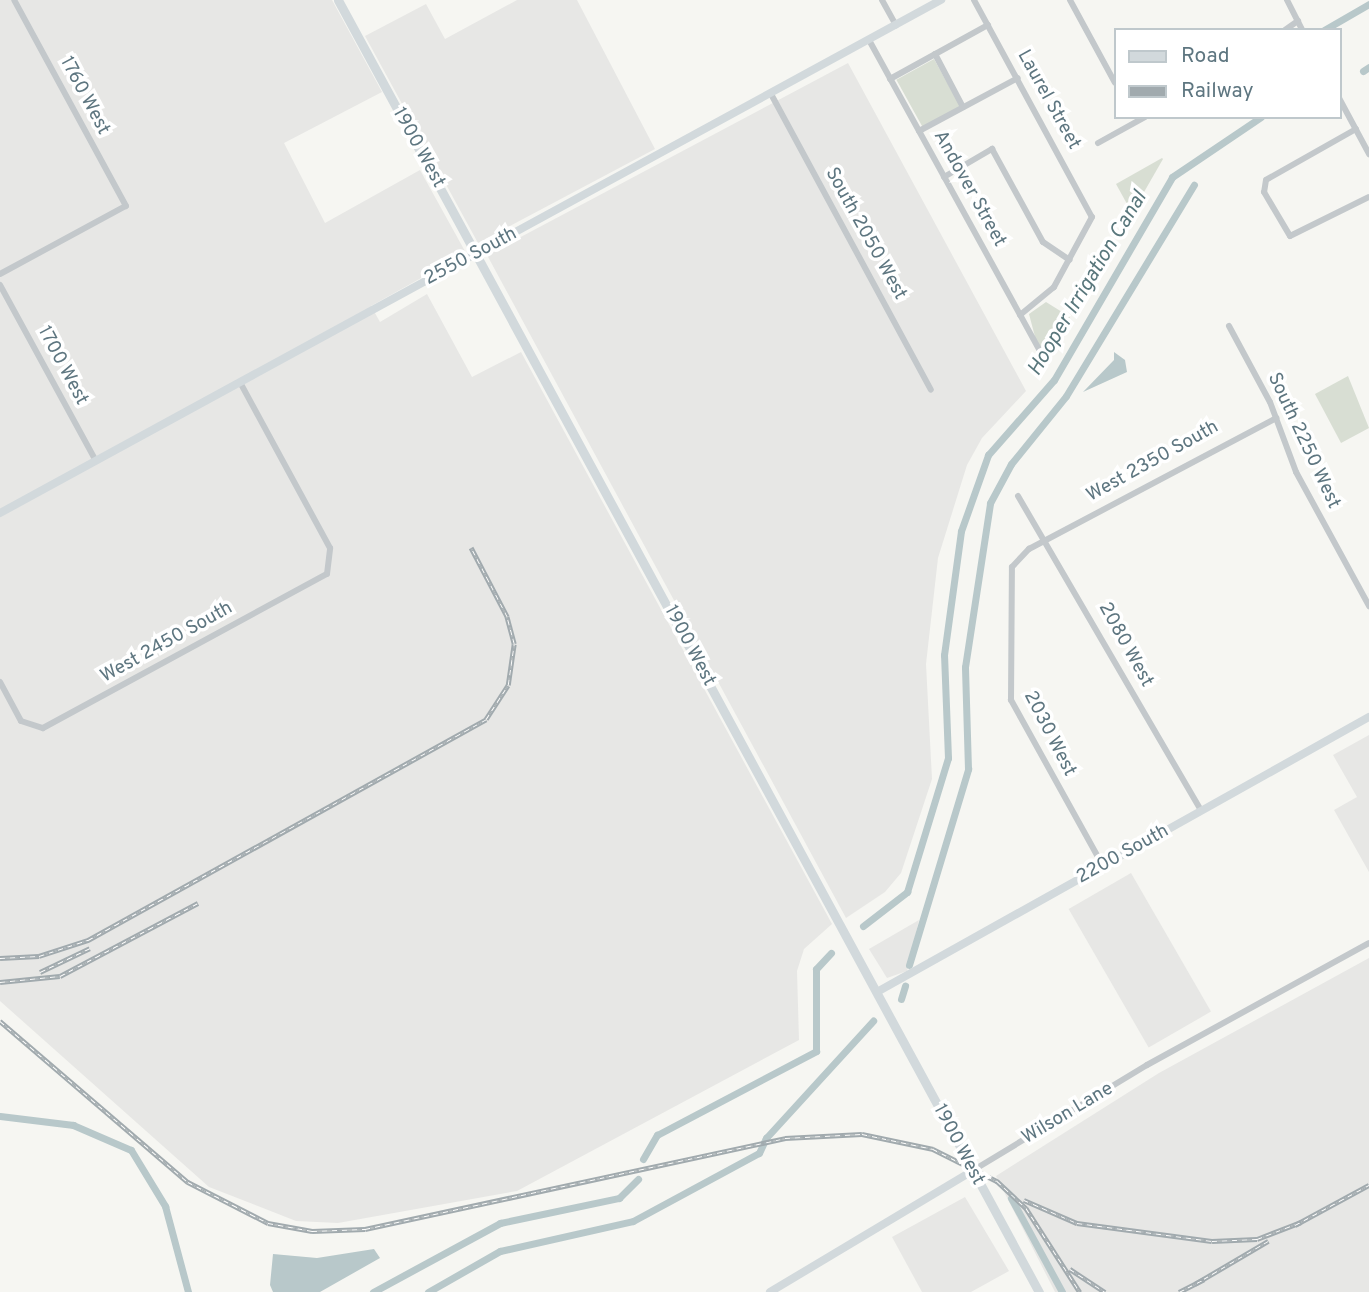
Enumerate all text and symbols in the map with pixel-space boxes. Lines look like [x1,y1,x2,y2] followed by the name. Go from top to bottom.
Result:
[1114,28,1341,119] legend
[1181,43,1230,70] text: Road
[1011,46,1085,154] street label: Laurel Street
[54,53,114,139] street label: 1760 West
[1181,78,1254,105] text: Railway
[387,104,449,192] street label: 1900 West
[928,127,1010,251] street label: Andover Street
[819,164,911,304] street label: South 2050 West
[1023,187,1153,381] water label: Hooper Irrigation Canal
[421,223,521,291] street label: 2550 South
[32,322,92,410] street label: 1700 West
[1262,369,1344,513] street label: South 2250 West
[1083,416,1223,508] street label: West 2350 South
[97,597,237,689] street label: West 2450 South
[1092,599,1158,691] street label: 2080 West
[658,602,720,690] street label: 1900 West
[1018,687,1080,781] street label: 2030 West
[1073,820,1173,890] street label: 2200 South
[1018,1078,1118,1150] street label: Wilson Lane
[927,1101,989,1189] street label: 1900 West

